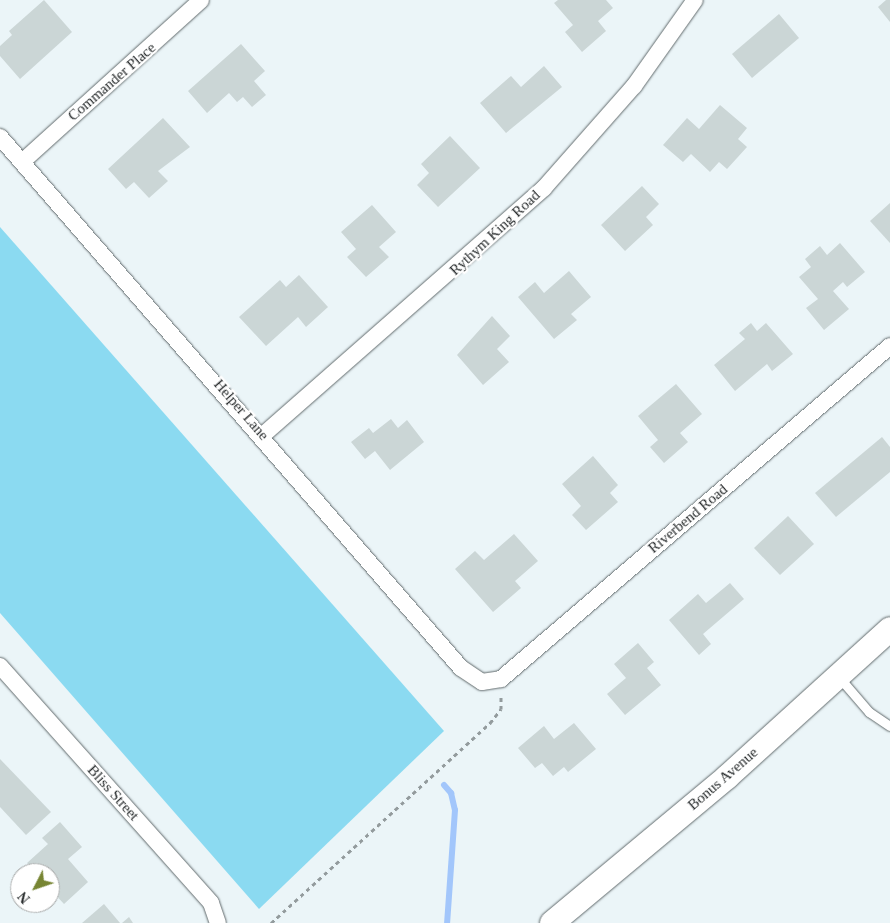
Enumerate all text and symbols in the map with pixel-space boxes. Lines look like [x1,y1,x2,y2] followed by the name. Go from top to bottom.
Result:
[64,39,160,125] street label: Commander Place
[446,187,544,279] street label: Rythym King Road
[210,376,272,444] street label: Helper Lane
[645,481,731,557] street label: Riverbend Road
[684,743,762,815] street label: Bonus Avenue
[83,761,143,825] street label: Bliss Street
[10,863,60,913] north arrow
[15,889,33,906] text: N

